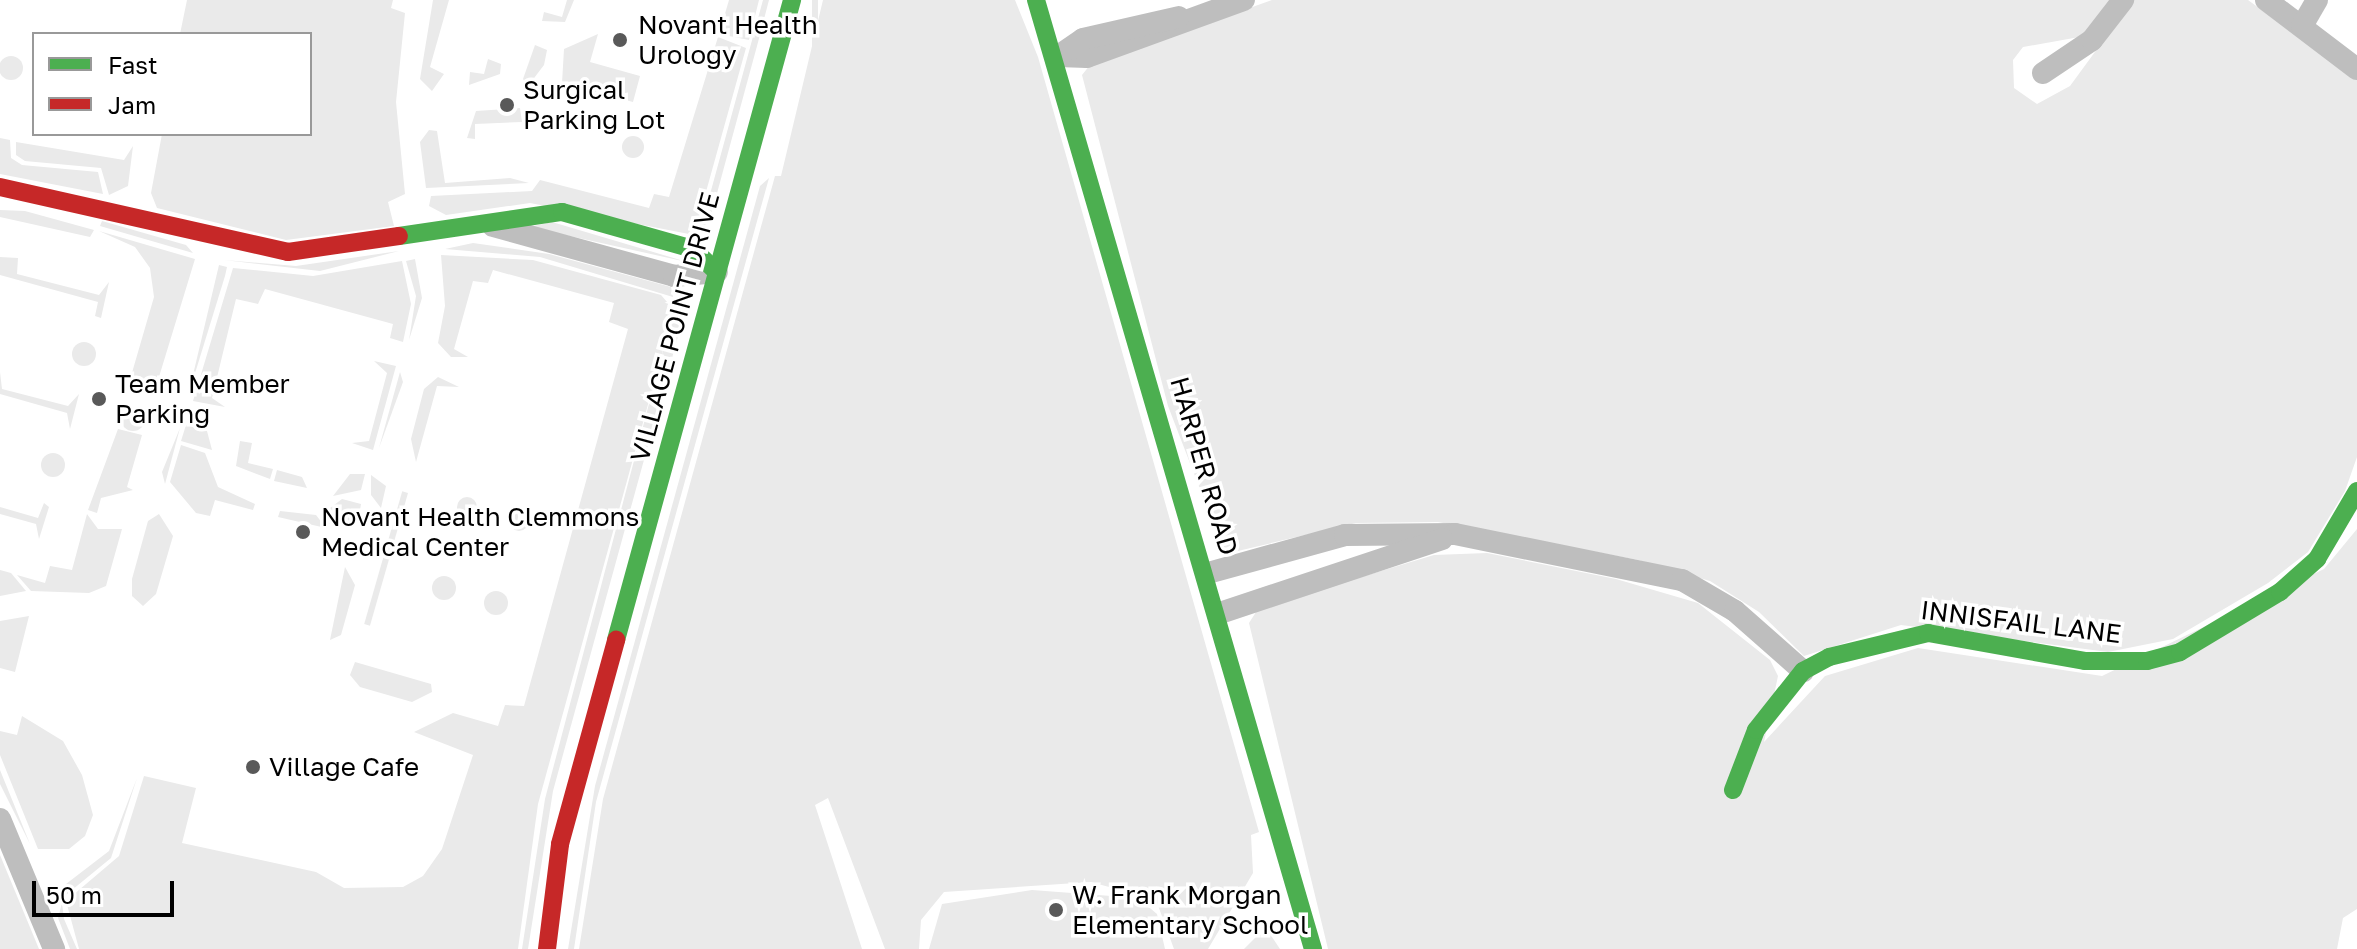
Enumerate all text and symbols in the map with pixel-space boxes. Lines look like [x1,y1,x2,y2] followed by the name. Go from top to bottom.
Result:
[638,9,818,70] place label: Novant Health Urology
[609,29,631,51] marker: Novant Health Urology
[32,32,312,136] legend
[108,50,158,79] text: Fast
[523,74,665,136] place label: Surgical Parking Lot
[108,90,156,119] text: Jam
[498,96,516,114] marker: Surgical Parking Lot
[624,189,726,465] street label: VILLAGE POINT DRIVE
[115,368,290,430] place label: Team Member Parking
[1164,373,1244,559] street label: HARPER ROAD
[90,390,108,408] marker: Team Member Parking
[321,501,639,562] place label: Novant Health Clemmons Medical Center
[292,521,314,543] marker: Novant Health Clemmons Medical Center
[1919,594,2123,650] street label: INNISFAIL LANE
[269,751,419,783] place label: Village Cafe
[244,758,262,776] marker: Village Cafe
[36,865,178,915] scale bar
[1072,879,1308,940] place label: W. Frank Morgan Elementary School
[46,880,102,909] text: 50 m
[1047,901,1065,919] marker: W. Frank Morgan Elementary School

